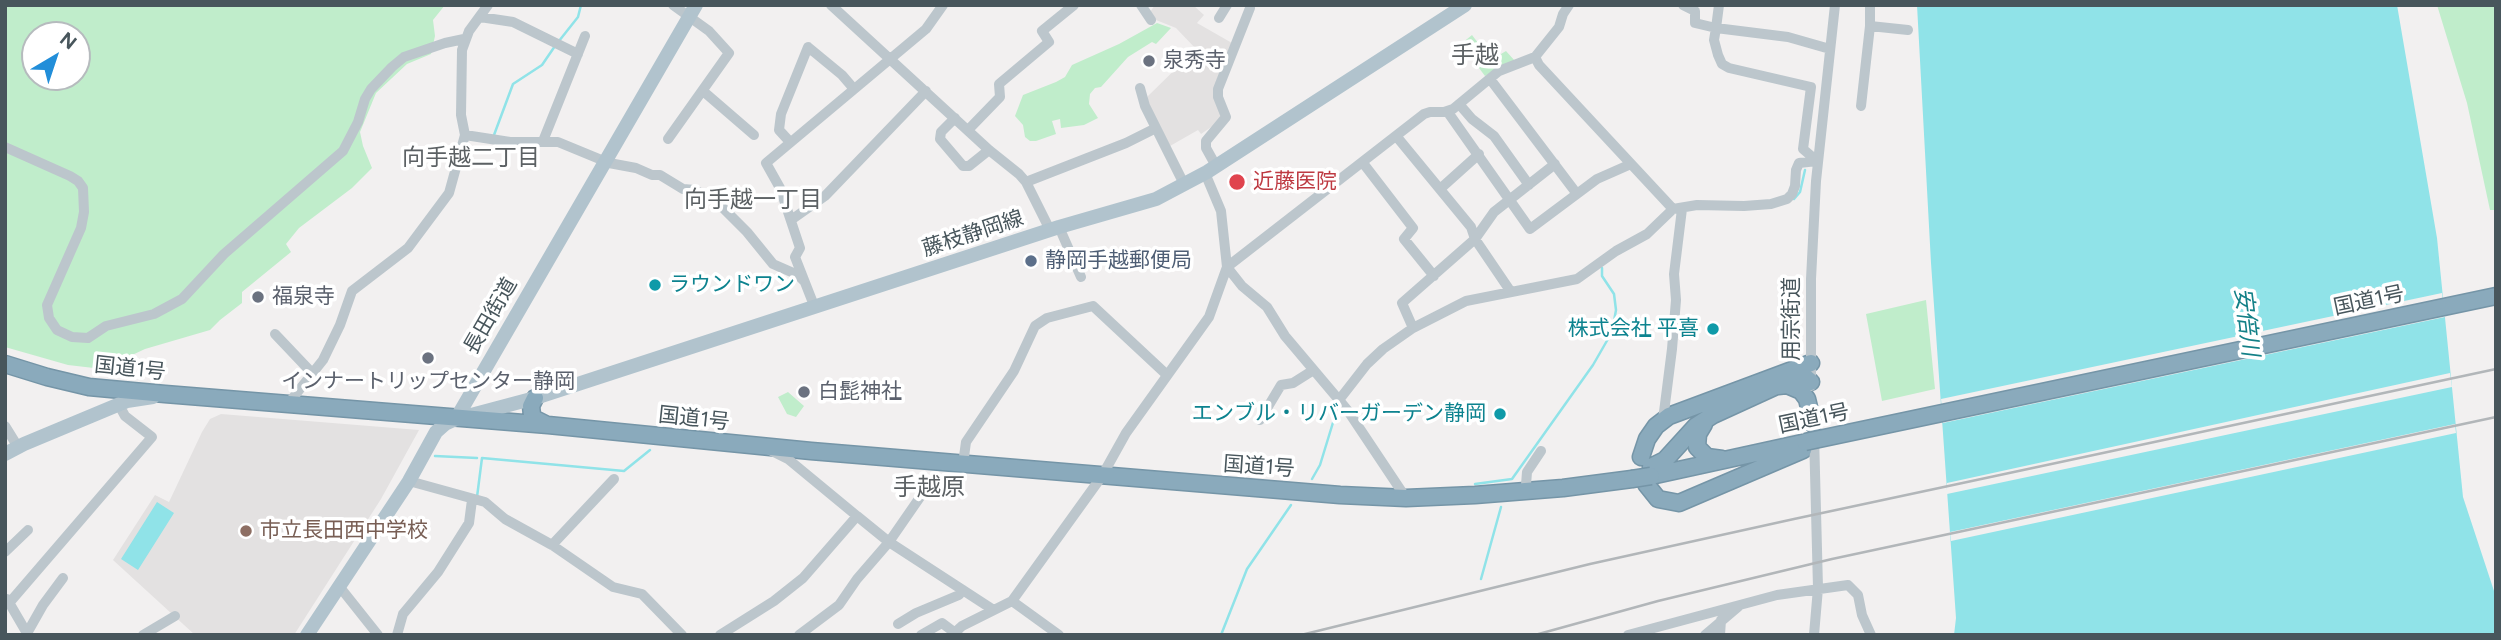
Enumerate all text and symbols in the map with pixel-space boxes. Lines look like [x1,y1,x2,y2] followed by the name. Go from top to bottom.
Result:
[21,21,91,91] north arrow
[55,27,81,54] text: N
[1451,42,1499,70] district label: 手越
[1163,48,1226,74] place label: 泉秀寺
[1141,53,1157,69] marker: 泉秀寺
[402,144,540,172] district label: 向手越二丁目
[1253,169,1337,195] place label: 近藤医院
[1227,172,1247,192] marker: 近藤医院
[684,186,822,214] district label: 向手越一丁目
[919,206,1027,262] street label: 藤枝静岡線
[1045,248,1192,274] place label: 静岡手越郵便局
[1023,253,1039,269] marker: 静岡手越郵便局
[669,272,795,298] place label: ラウンドワン
[459,273,523,359] street label: 長田街道
[647,277,663,293] marker: ラウンドワン
[1779,277,1805,361] street label: 用宗街道
[2331,281,2407,321] street label: 国道1号
[272,284,335,310] place label: 福泉寺
[2228,286,2264,358] water label: 安倍川
[250,289,266,305] marker: 福泉寺
[1568,316,1699,342] place label: 株式会社 平喜
[1705,321,1721,337] marker: 株式会社 平喜
[420,350,436,366] marker: インナートリップセンター静岡
[93,353,167,385] street label: 国道1号
[281,369,575,395] place label: インナートリップセンター静岡
[818,379,902,405] place label: 白髭神社
[796,384,812,400] marker: 白髭神社
[1776,399,1852,439] street label: 国道1号
[1192,401,1486,427] place label: エンブル・リバーガーデン静岡
[657,403,731,435] street label: 国道1号
[1492,406,1508,422] marker: エンブル・リバーガーデン静岡
[1222,452,1296,482] street label: 国道1号
[893,474,965,502] district label: 手越原
[260,518,428,544] place label: 市立長田西中学校
[238,523,254,539] marker: 市立長田西中学校

